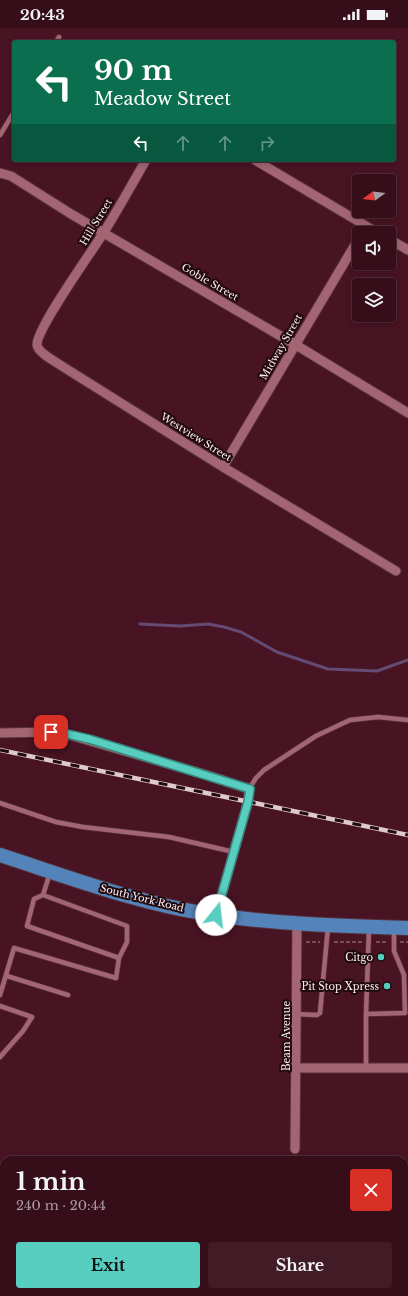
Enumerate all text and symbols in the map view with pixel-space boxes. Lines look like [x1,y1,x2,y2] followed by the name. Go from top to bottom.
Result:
[20,5,65,24] text: 20:43
[94,53,172,88] text: 90 m
[28,56,80,108] icon: left
[94,88,231,110] text: Meadow Street
[130,132,152,154] icon: left
[172,132,194,154] icon: ahead
[214,132,236,154] icon: ahead
[256,132,278,154] icon: right
[352,174,396,218] north arrow
[352,174,396,322] map controls
[77,196,115,248] street label: Hill Street
[352,226,396,270] button: sound
[179,260,241,304] street label: Goble Street
[352,278,396,322] button: layers
[257,312,305,382] street label: Midway Street
[157,409,234,464] street label: Westview Street
[34,715,68,749] pin
[40,721,62,743] icon: arrive
[99,881,186,915] street label: South York Road
[195,894,237,936] position arrow
[345,951,373,964] place label: Citgo
[376,952,386,962] marker: Citgo
[301,980,379,993] place label: Pit Stop Xpress
[382,981,392,991] marker: Pit Stop Xpress
[280,1001,293,1071] street label: Beam Avenue
[16,1167,86,1196] text: 1 min
[350,1169,392,1211] button: close
[16,1197,106,1214] text: 240 m · 20:44
[16,1242,200,1288] button: Exit
[208,1242,392,1288] button: Share

